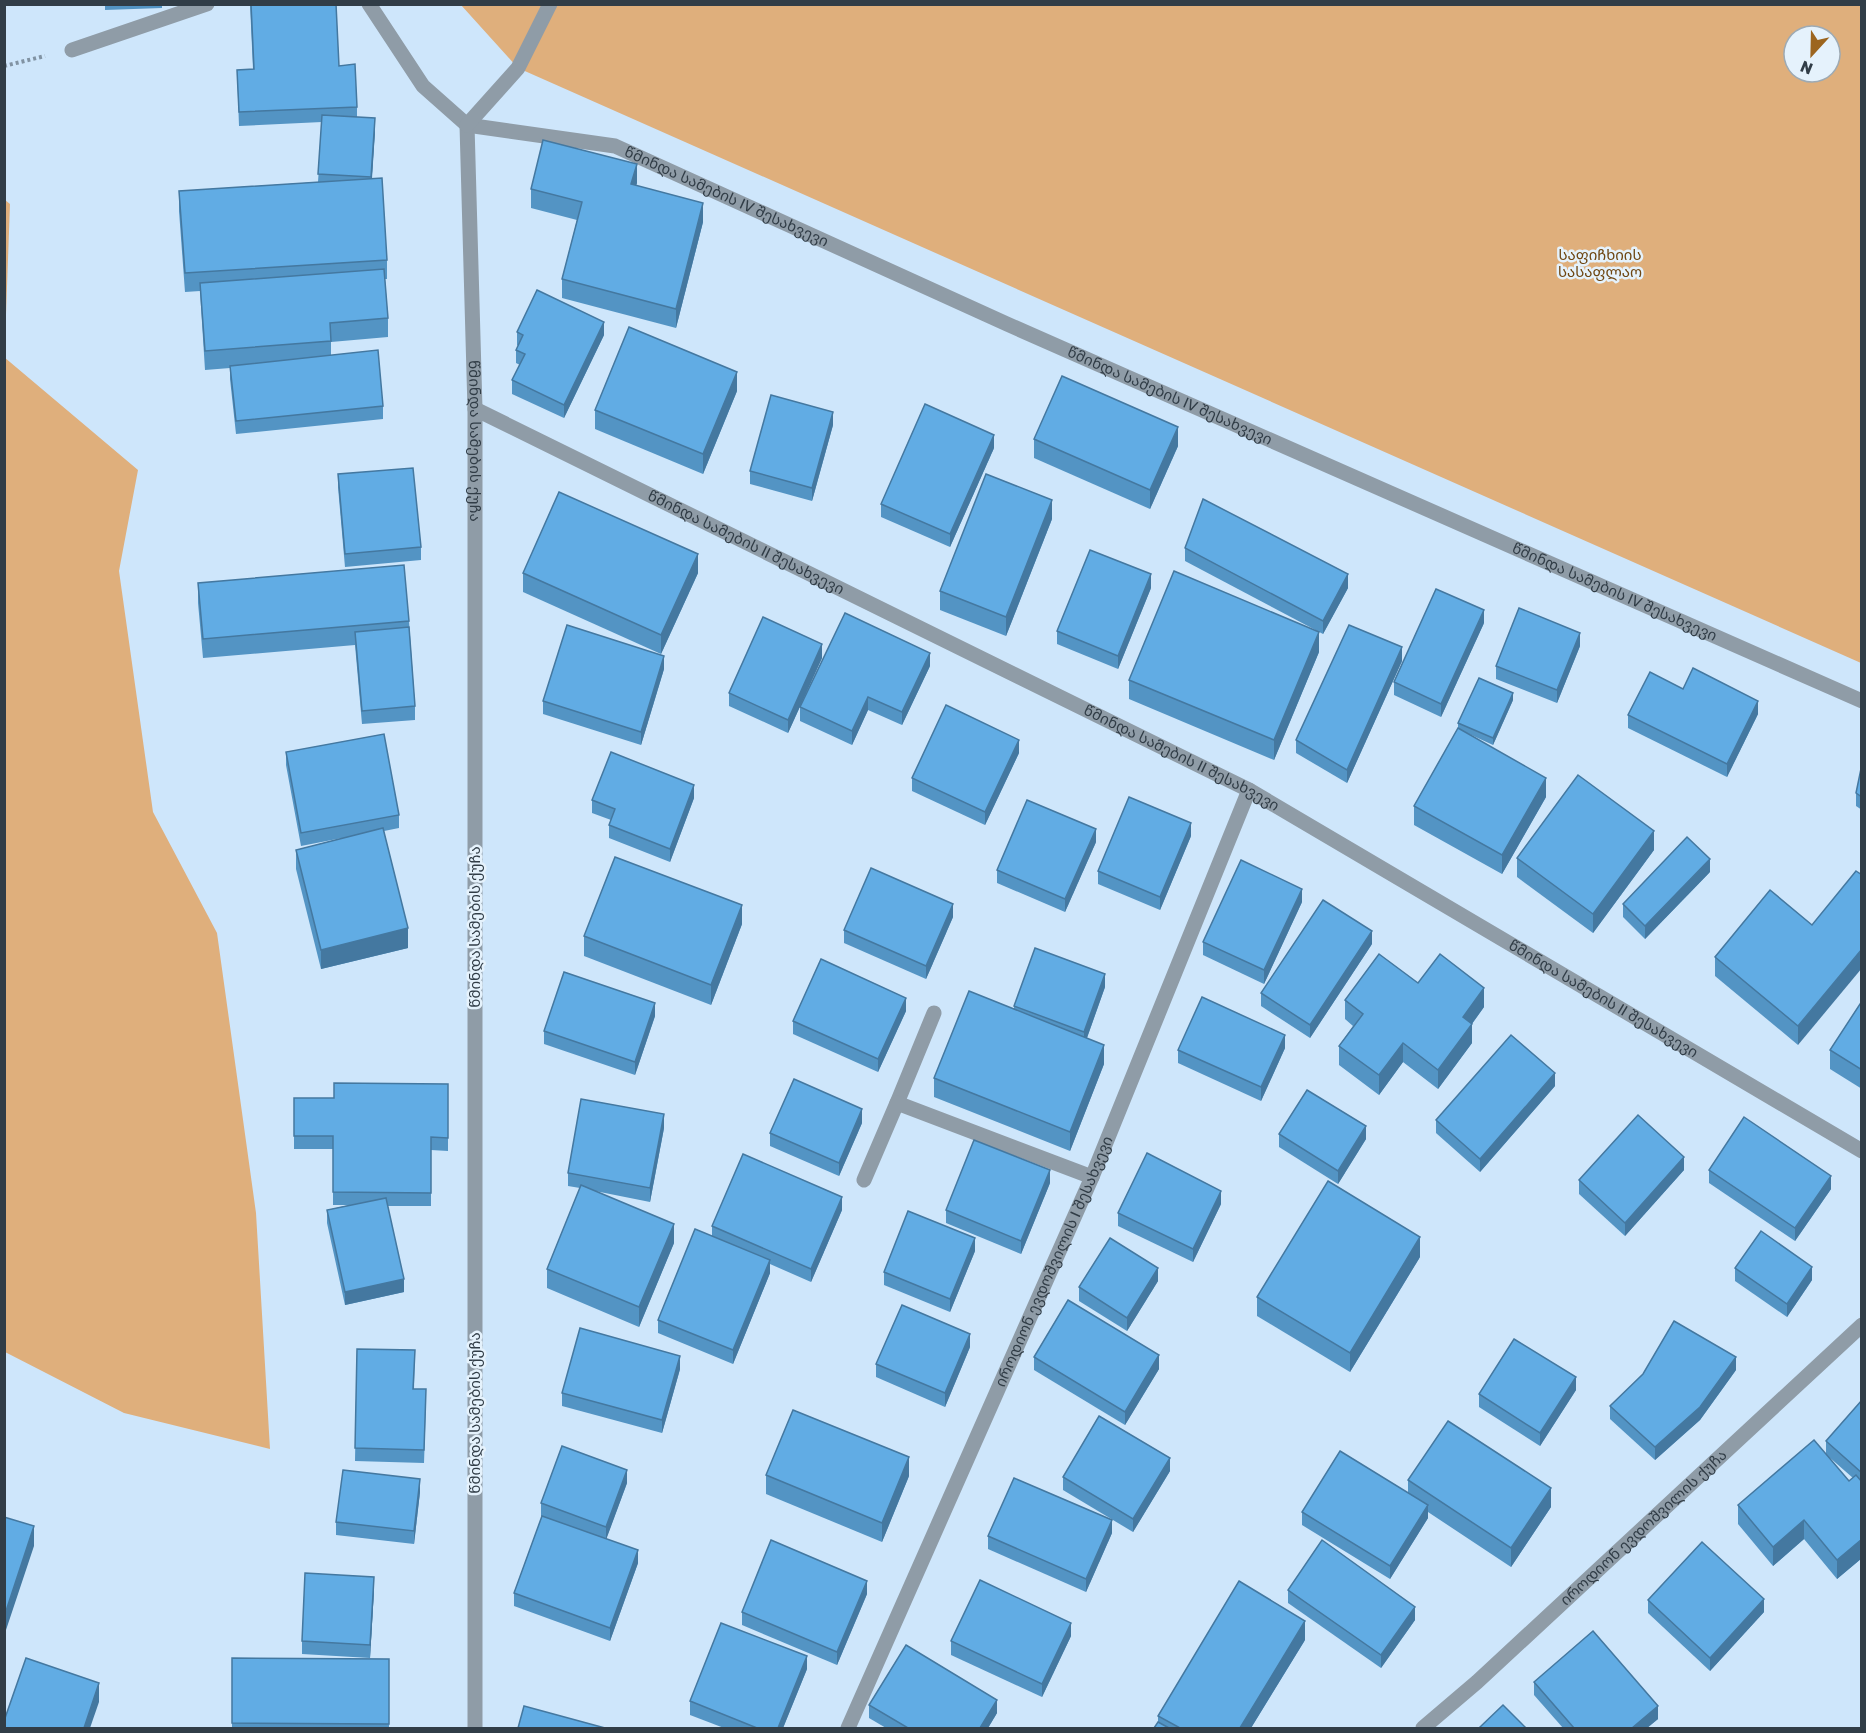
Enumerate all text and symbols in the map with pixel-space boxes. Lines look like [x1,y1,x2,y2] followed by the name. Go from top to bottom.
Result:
[1782,24,1842,84] north arrow
[1798,56,1815,78] text: N
[622,143,831,251] street label: წმინდა სამების IV შესახვევი
[1558,246,1642,281] park label: საფიჩხიის სასაფლაო
[1065,343,1275,449] street label: წმინდა სამების IV შესახვევი
[465,360,484,522] street label: წმინდა სამების ქუჩა
[645,486,847,598] street label: წმინდა სამების II შესახვევი
[1509,539,1720,645] street label: წმინდა სამების IV შესახვევი
[1081,701,1283,815] street label: წმინდა სამების II შესახვევი
[466,846,484,1008] street label: წმინდა სამების ქუჩა
[1505,936,1701,1061] street label: წმინდა სამების II შესახვევი
[991,1133,1117,1390] street label: იროდიონ ევდოშვილის I შესახვევი
[466,1332,484,1494] street label: წმინდა სამების ქუჩა
[1556,1446,1731,1609] street label: იროდიონ ევდოშვილის ქუჩა

